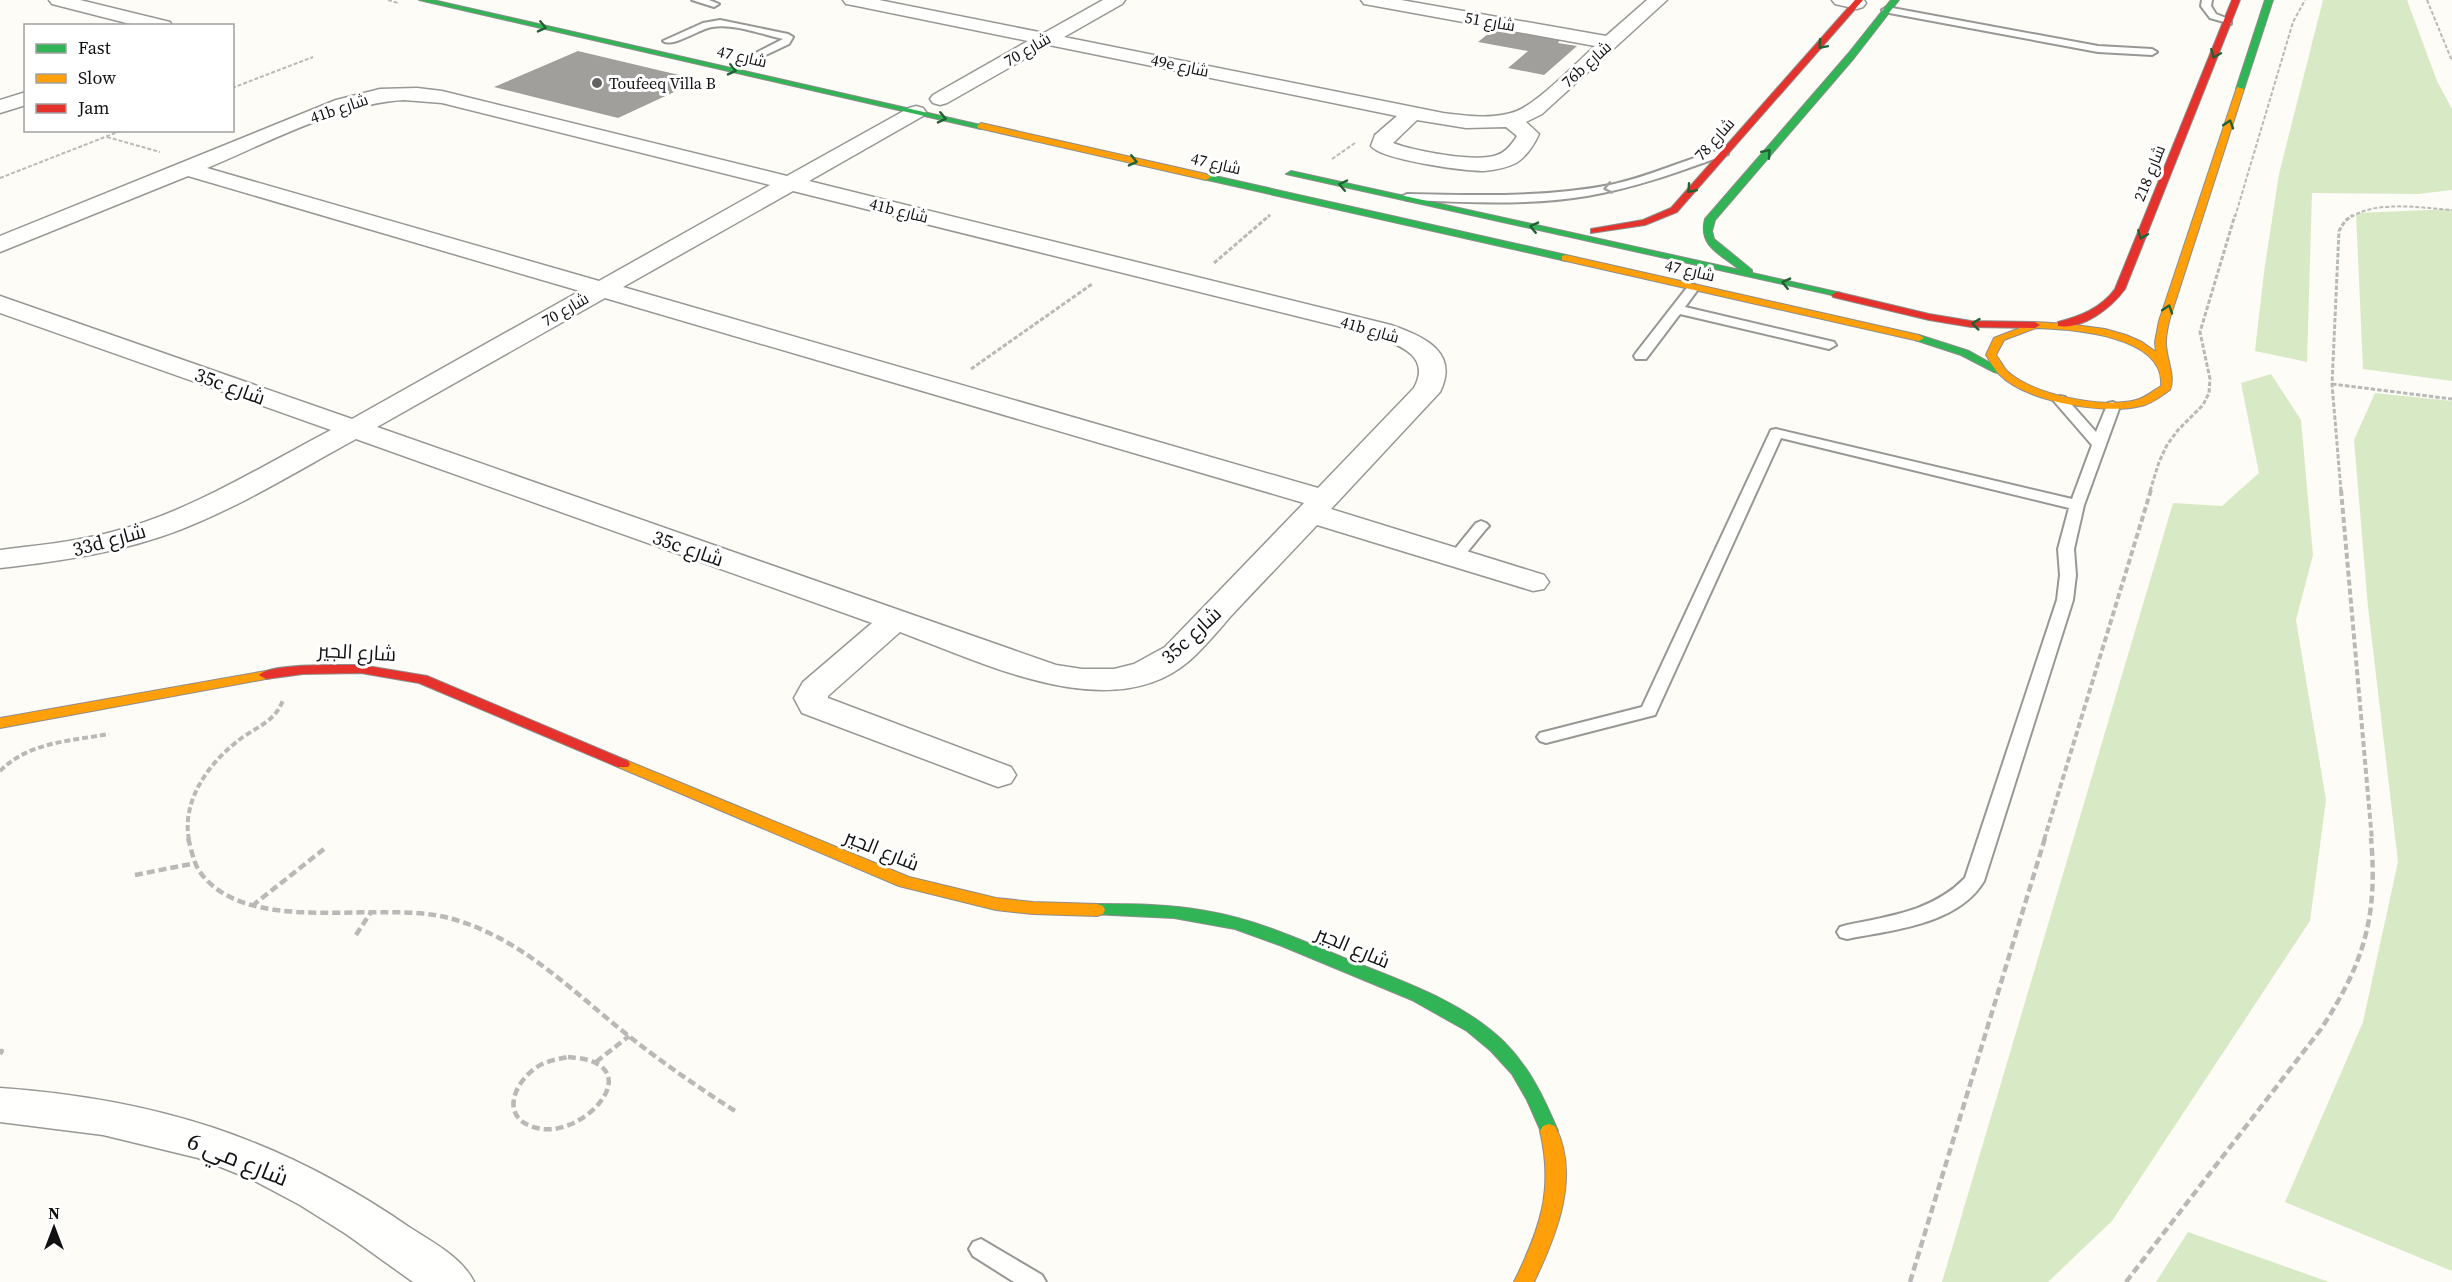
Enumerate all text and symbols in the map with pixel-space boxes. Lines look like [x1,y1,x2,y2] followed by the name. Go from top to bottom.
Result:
[1463,6,1517,37] street label: شارع 51
[536,19,546,32] one-way arrow
[24,24,234,132] legend
[1000,27,1055,72] street label: شارع 70
[78,35,111,60] text: Fast
[1556,36,1616,93] street label: 76b شارع
[1818,38,1829,49] one-way arrow
[715,40,769,73] street label: شارع 47
[1149,48,1211,83] street label: 49e شارع
[2210,48,2222,59] one-way arrow
[726,63,736,76] one-way arrow
[78,65,116,90] text: Slow
[609,72,716,94] place label: Toufeeq Villa B
[590,76,604,90] marker: Toufeeq Villa B
[307,88,371,129] street label: 41b شارع
[77,95,110,120] text: Jam
[937,111,947,124] one-way arrow
[1689,113,1740,166] street label: شارع 78
[2222,119,2234,130] one-way arrow
[2128,142,2171,205] street label: شارع 218
[1189,147,1243,180] street label: شارع 47
[1760,149,1771,160] one-way arrow
[1127,154,1137,167] one-way arrow
[1339,179,1349,192] one-way arrow
[1603,181,1613,194] one-way arrow
[1687,182,1698,193] one-way arrow
[867,192,931,229] street label: 41b شارع
[1529,221,1539,234] one-way arrow
[2137,229,2149,240] one-way arrow
[1663,254,1717,287] street label: شارع 47
[1781,277,1791,290] one-way arrow
[538,287,593,332] street label: شارع 70
[2161,304,2173,315] one-way arrow
[1338,310,1402,349] street label: 41b شارع
[1972,318,1981,331] one-way arrow
[191,360,269,412] street label: 35c شارع
[69,517,149,563] street label: 33d شارع
[649,523,727,573] street label: 35c شارع
[1155,600,1227,670] street label: 35c شارع
[316,636,397,668] street label: شارع الجير
[840,822,924,878] street label: شارع الجير
[1311,918,1394,975] street label: شارع الجير
[181,1124,293,1197] street label: شارع مي 6
[24,1198,84,1258] north arrow
[48,1202,60,1224] text: N

